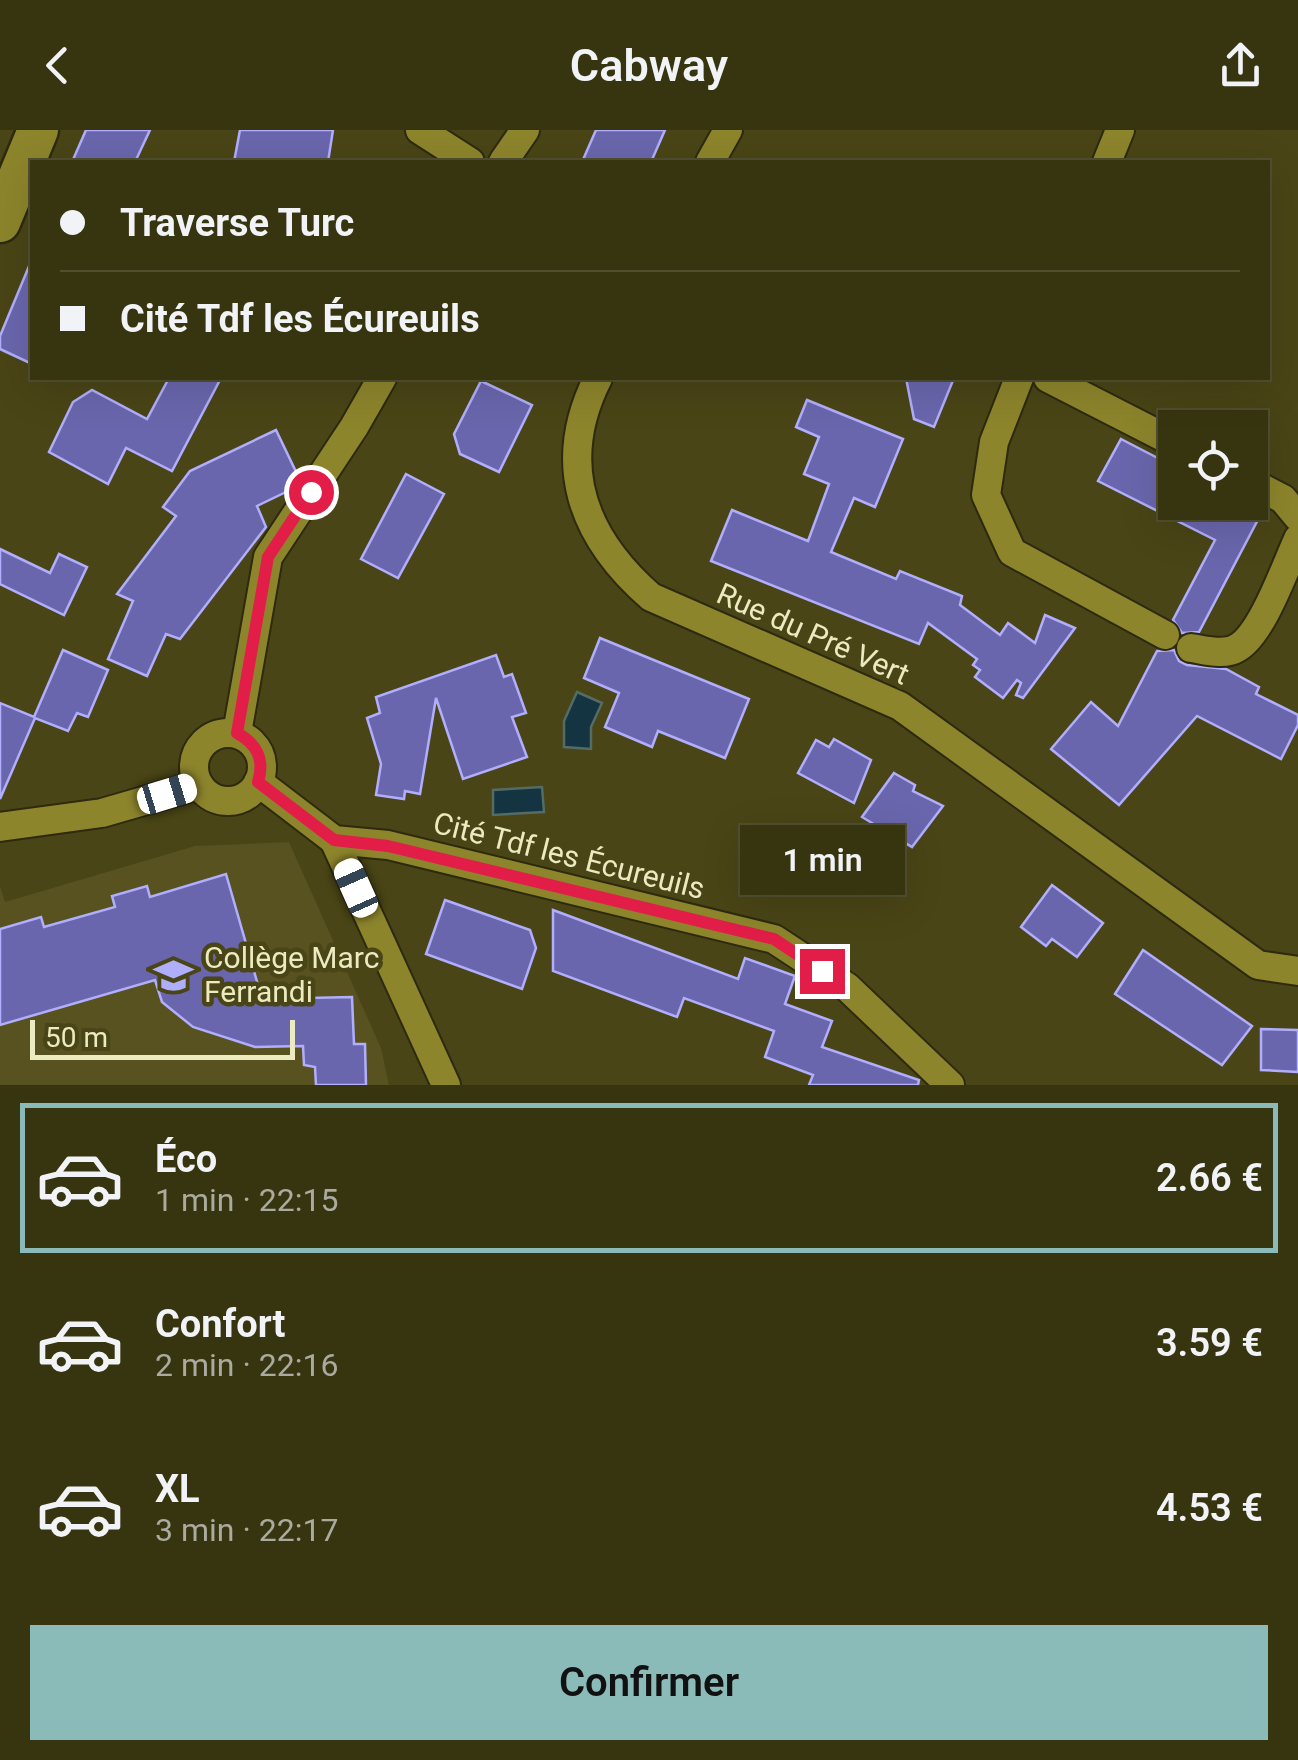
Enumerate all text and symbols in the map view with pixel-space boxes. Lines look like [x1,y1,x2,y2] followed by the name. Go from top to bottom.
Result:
[30,38,85,93] icon: back
[1213,38,1268,93] icon: share
[570,39,728,92] text: Cabway
[120,201,354,245] text: Traverse Turc
[120,297,480,341] text: Cité Tdf les Écureuils
[1158,410,1268,520] map controls
[1158,410,1268,520] button: locate
[289,470,334,515] route start
[712,576,915,692] street label: Rue du Pré Vert
[134,771,200,817] car
[430,805,708,906] street label: Cité Tdf les Écureuils
[740,826,904,896] callout: 1 min
[782,841,863,879] text: 1 min
[330,854,382,922] car
[204,940,379,1009] place label: Collège Marc Ferrandi
[800,949,845,994] route end
[153,954,195,996] school or university icon: Collège Marc Ferrandi
[30,1015,295,1060] scale bar
[45,1021,108,1054] text: 50 m
[35,1133,125,1223] icon: car
[155,1137,217,1181] text: Éco
[1156,1156,1263,1200] text: 2.66 €
[155,1181,338,1219] text: 1 min · 22:15
[35,1298,125,1388] icon: car
[155,1302,285,1346] text: Confort
[1156,1321,1263,1365] text: 3.59 €
[155,1346,338,1384] text: 2 min · 22:16
[35,1463,125,1553] icon: car
[155,1467,200,1511] text: XL
[1156,1486,1263,1530] text: 4.53 €
[155,1511,338,1549] text: 3 min · 22:17
[30,1625,1268,1740] button: Confirmer

